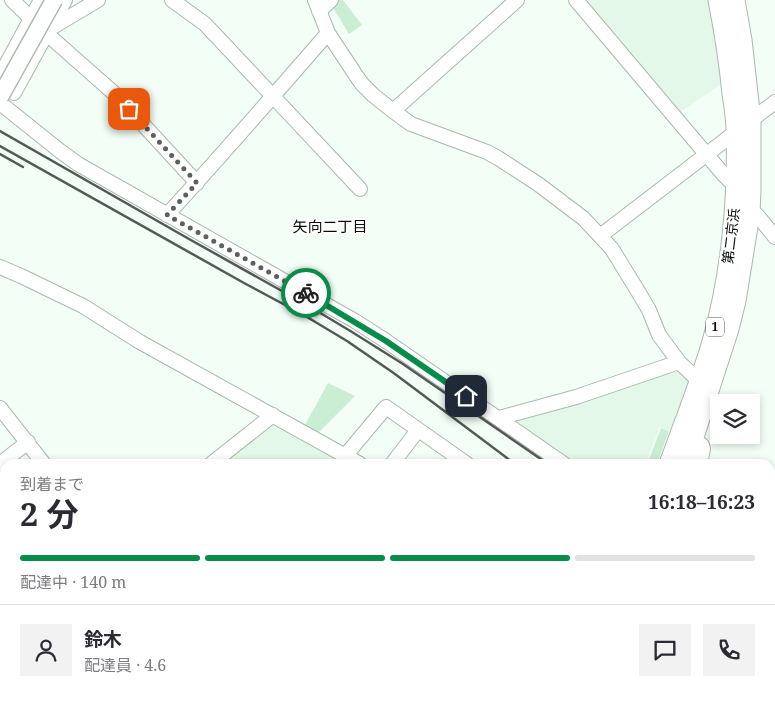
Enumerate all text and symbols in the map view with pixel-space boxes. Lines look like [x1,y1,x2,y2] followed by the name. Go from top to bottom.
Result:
[108,88,150,130] pin
[115,95,143,123] icon: bag
[718,207,743,265] street label: 第二京浜
[292,216,368,236] district label: 矢向二丁目
[281,268,331,318] courier
[292,279,320,307] icon: bike
[706,318,724,337] road number: 1
[445,375,487,417] pin
[452,382,480,410] icon: home
[710,394,760,444] map controls
[710,394,760,444] button: layers
[20,473,84,495] text: 到着まで
[648,489,755,515] text: 16:18–16:23
[20,492,78,535] text: 2 分
[20,571,126,593] text: 配達中 · 140 m
[20,624,72,676] button: person
[639,624,691,676] button: chat
[703,624,755,676] button: phone
[84,626,122,652] text: 鈴木
[84,654,166,676] text: 配達員 · 4.6

